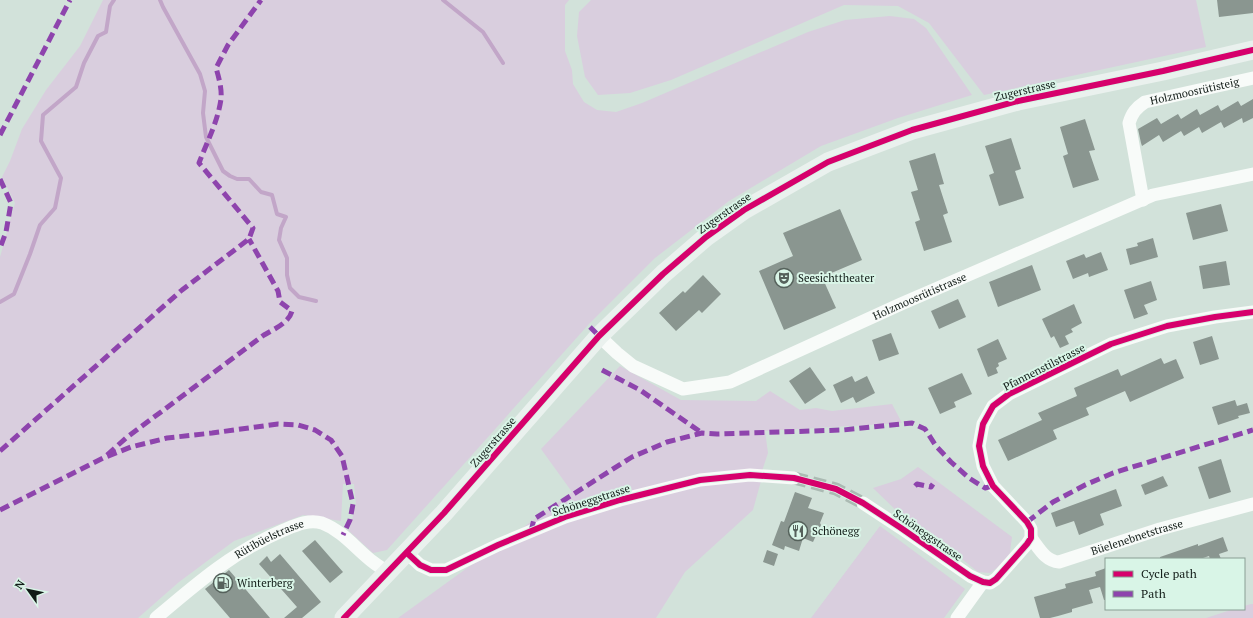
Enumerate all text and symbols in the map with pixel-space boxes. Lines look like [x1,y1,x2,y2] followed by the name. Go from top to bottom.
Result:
[1149,74,1240,108] street label: Holzmoosrütisteig
[993,76,1057,104] street label: Zugerstrasse
[694,189,754,237] street label: Zugerstrasse
[773,267,795,289] theatre icon: Seesichttheater
[870,269,969,323] street label: Holzmoosrütistrasse
[798,271,875,285] place label: Seesichttheater
[1001,340,1088,394] street label: Pfannenstilstrasse
[467,414,519,470] street label: Zugerstrasse
[550,481,632,519] street label: Schöneggstrasse
[891,506,966,564] street label: Schöneggstrasse
[232,516,306,562] street label: Rütibüelstrasse
[1089,516,1185,558] street label: Büelenebnetstrasse
[787,520,809,542] restaurant icon: Schönegg
[812,524,859,538] place label: Schönegg
[1105,558,1245,610] legend
[1141,566,1197,581] text: Cycle path
[8,570,48,610] north arrow
[212,572,234,594] fuel station icon: Winterberg
[237,576,293,590] place label: Winterberg
[11,577,28,592] text: N
[1141,586,1166,601] text: Path

